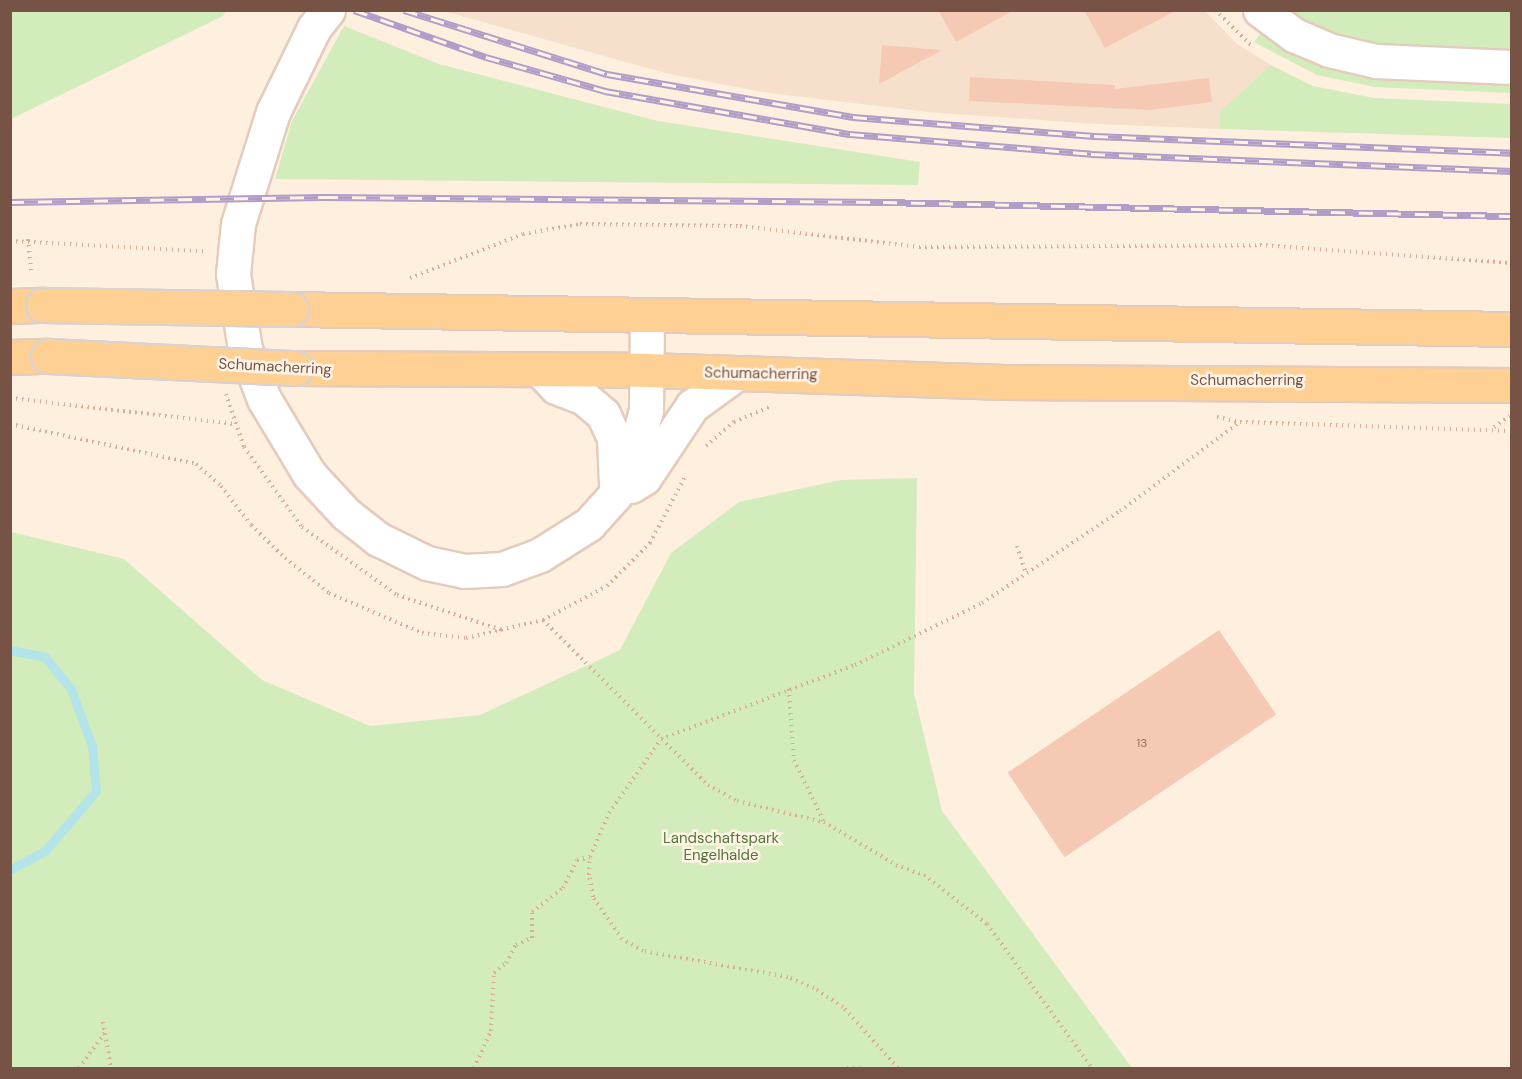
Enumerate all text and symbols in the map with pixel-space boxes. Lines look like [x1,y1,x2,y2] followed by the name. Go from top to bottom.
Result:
[218,355,332,379] street label: Schumacherring
[704,364,818,384] street label: Schumacherring
[1190,372,1304,390] street label: Schumacherring
[1137,737,1147,751] house number: 13
[663,829,779,864] park label: Landschaftspark Engelhalde

